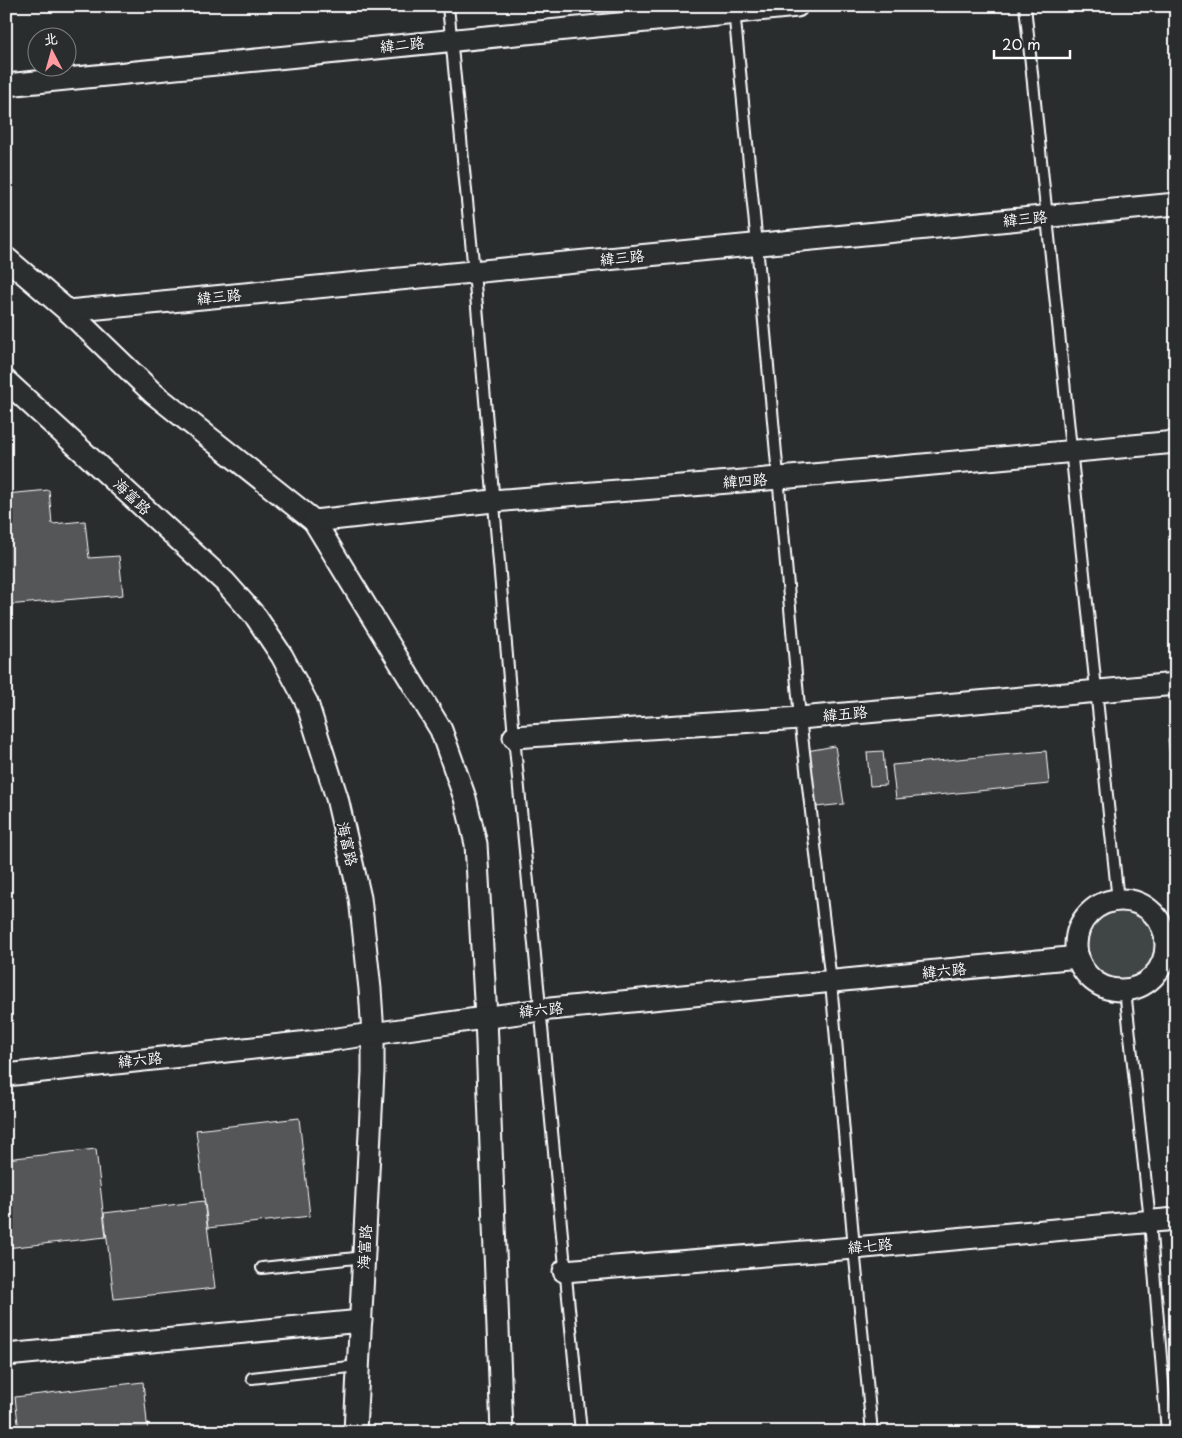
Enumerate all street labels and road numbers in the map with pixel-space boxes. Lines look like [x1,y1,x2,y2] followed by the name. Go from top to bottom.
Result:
[378,30,425,57] street label: 緯二路
[1001,204,1048,231] street label: 緯三路
[598,243,645,270] street label: 緯三路
[195,282,242,309] street label: 緯三路
[722,466,768,493] street label: 緯四路
[109,472,157,520] street label: 海富路
[821,699,868,726] street label: 緯五路
[332,819,365,868] street label: 海富路
[920,956,967,983] street label: 緯六路
[517,995,564,1022] street label: 緯六路
[116,1045,163,1072] street label: 緯六路
[351,1224,376,1270] street label: 海富路
[846,1231,893,1258] street label: 緯七路

